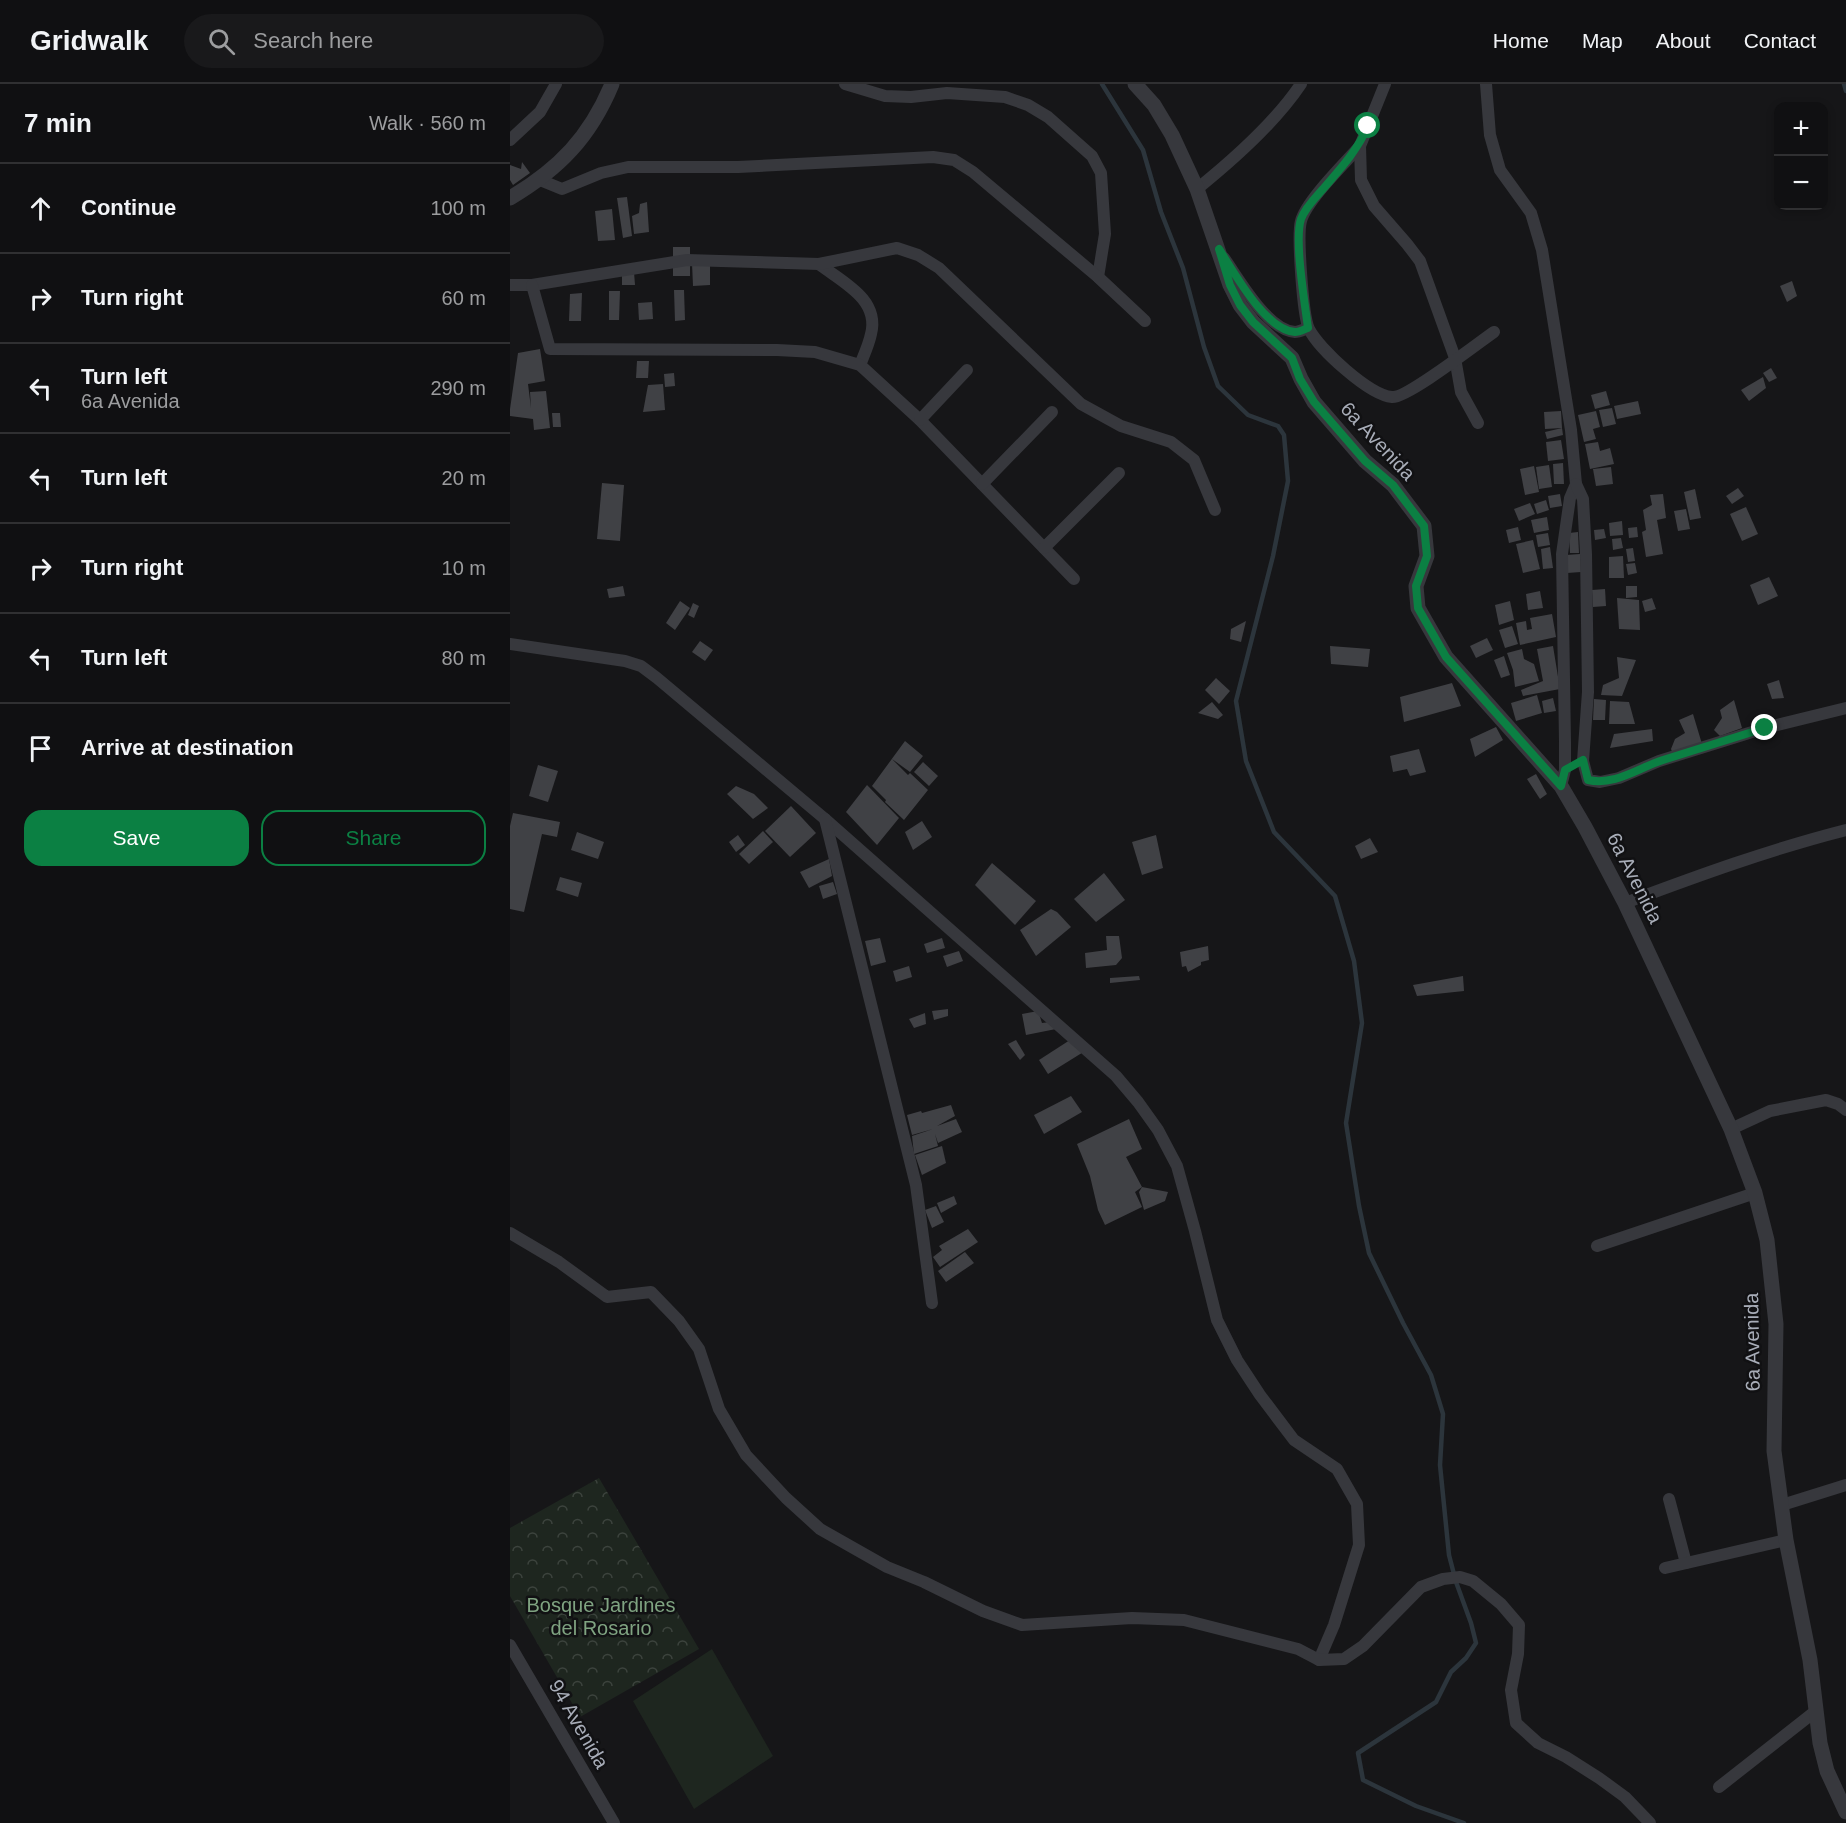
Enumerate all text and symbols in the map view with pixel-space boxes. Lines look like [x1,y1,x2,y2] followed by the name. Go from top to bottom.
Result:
[184,14,604,68] search box
[30,25,148,56] text: Gridwalk
[205,25,238,58] icon: search
[253,28,373,53] text: Search here
[1493,29,1549,52] text: Home
[1582,29,1623,52] text: Map
[1656,29,1711,52] text: About
[1744,29,1816,52] text: Contact
[1774,102,1828,210] map controls
[1774,102,1828,156] button: +
[24,108,92,138] text: 7 min
[369,112,486,134] text: Walk · 560 m
[1354,112,1380,138] route start
[1774,156,1828,210] button: −
[24,192,57,225] icon: ahead
[81,195,176,220] text: Continue
[430,197,486,219] text: 100 m
[24,282,57,315] icon: right
[81,285,183,310] text: Turn right
[442,287,486,309] text: 60 m
[81,364,167,389] text: Turn left
[24,372,57,405] icon: left
[430,377,486,399] text: 290 m
[81,390,180,412] text: 6a Avenida
[1336,397,1420,485] street label: 6a Avenida
[24,462,57,495] icon: left
[81,465,167,490] text: Turn left
[442,467,486,489] text: 20 m
[24,552,57,585] icon: right
[81,555,183,580] text: Turn right
[442,557,486,579] text: 10 m
[24,642,57,675] icon: left
[81,645,167,670] text: Turn left
[442,647,486,669] text: 80 m
[1751,714,1777,740] route end
[24,732,57,765] icon: arrive
[81,735,294,760] text: Arrive at destination
[24,810,249,866] button: Save
[261,810,486,866] button: Share
[1603,829,1668,928] street label: 6a Avenida
[1740,1292,1764,1391] street label: 6a Avenida
[527,1594,675,1639] park label: Bosque Jardines del Rosario
[545,1676,614,1773] street label: 94 Avenida

